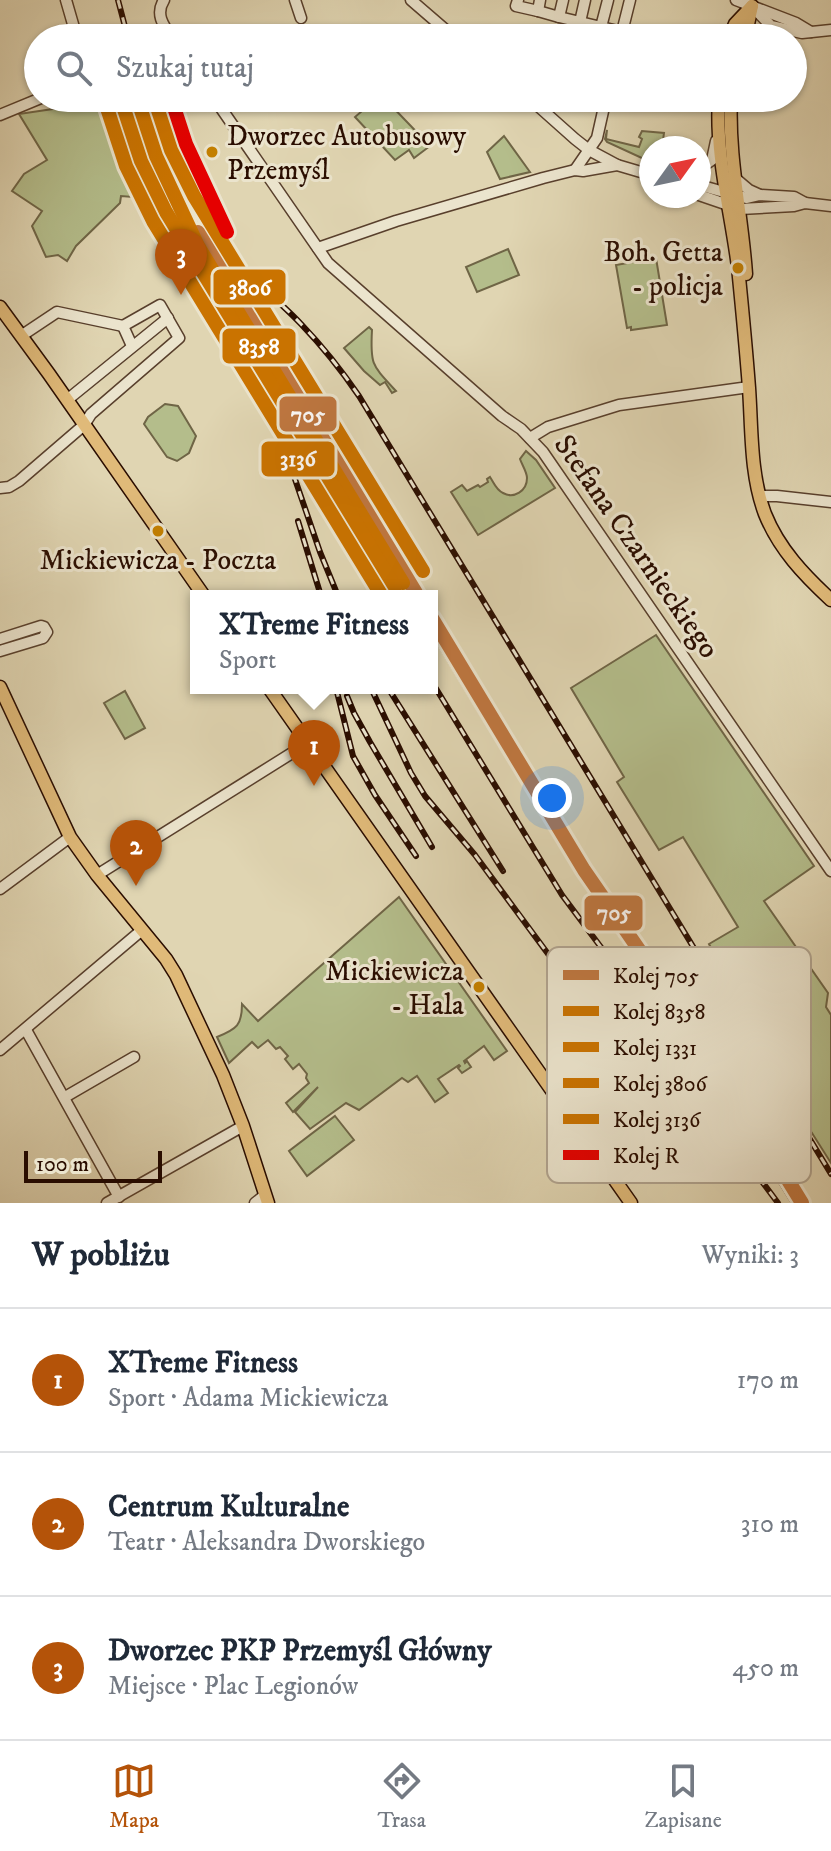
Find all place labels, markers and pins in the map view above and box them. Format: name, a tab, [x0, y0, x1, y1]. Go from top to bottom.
place label: Dworzec Autobusowy Przemyśl	[227, 119, 467, 188]
marker: Dworzec Autobusowy Przemyśl	[204, 144, 220, 160]
pin: 3	[155, 229, 207, 295]
place label: Boh. Getta - policja	[603, 235, 723, 304]
marker: Boh. Getta - policja	[730, 260, 746, 276]
marker: Mickiewicza - Poczta	[150, 523, 166, 539]
place label: Mickiewicza - Poczta	[40, 543, 276, 578]
pin: 1	[288, 720, 340, 786]
pin: 2	[110, 820, 162, 886]
place label: Mickiewicza - Hala	[325, 954, 464, 1023]
marker: Mickiewicza - Hala	[471, 979, 487, 995]

